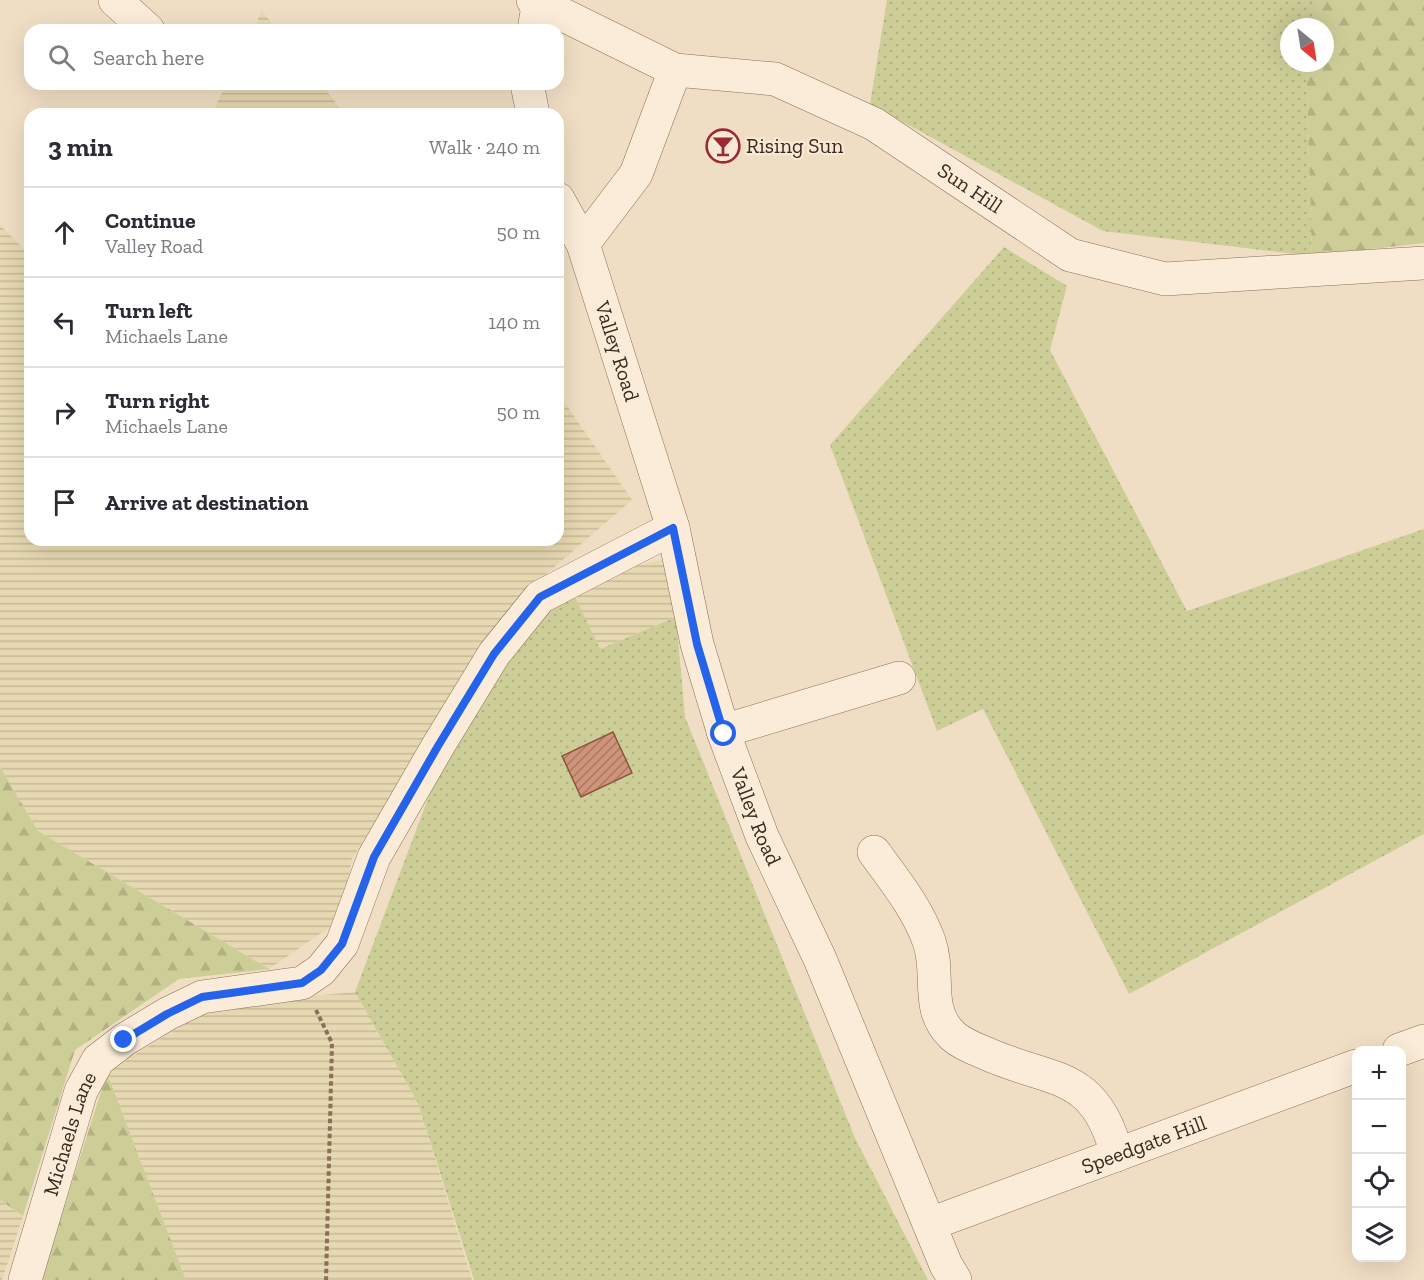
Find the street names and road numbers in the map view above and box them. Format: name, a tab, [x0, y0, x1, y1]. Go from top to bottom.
street label: Sun Hill	[933, 157, 1008, 219]
street label: Valley Road	[590, 297, 645, 405]
street label: Valley Road	[725, 763, 787, 870]
street label: Michaels Lane	[38, 1067, 101, 1199]
street label: Speedgate Hill	[1078, 1110, 1210, 1179]

